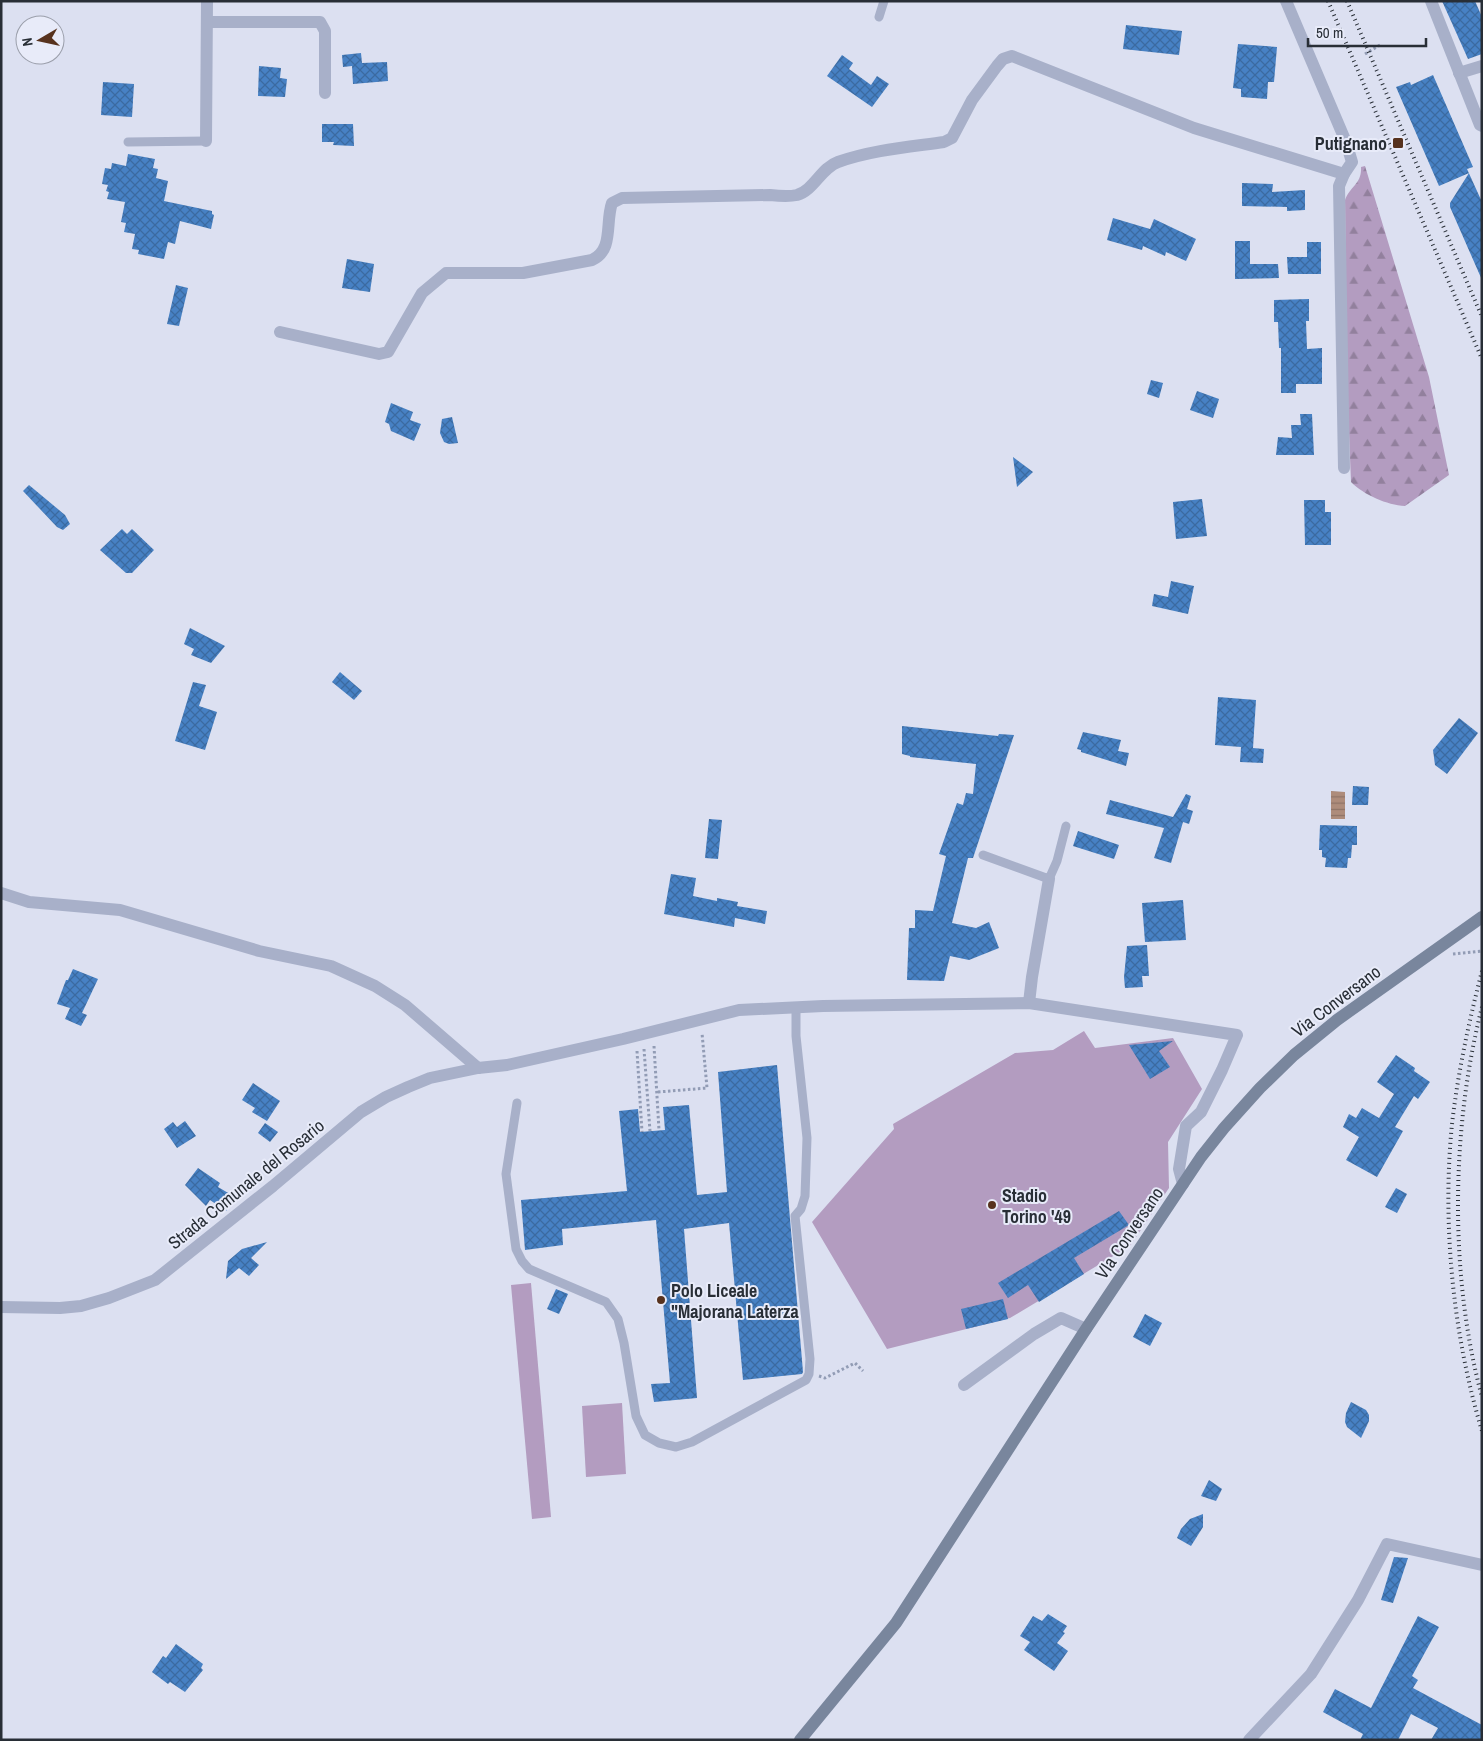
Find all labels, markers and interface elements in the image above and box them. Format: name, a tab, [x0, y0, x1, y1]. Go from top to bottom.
north arrow	[15, 15, 65, 65]
scale bar	[1308, 15, 1426, 47]
text: 50 m	[1316, 22, 1343, 43]
text: N	[18, 37, 37, 48]
place label: Putignano	[1315, 131, 1387, 156]
marker: Putignano	[1391, 136, 1405, 150]
street label: Via Conversano	[1286, 959, 1386, 1043]
street label: Strada Comunale del Rosario	[163, 1113, 329, 1255]
street label: VIa Conversano	[1089, 1182, 1169, 1284]
place label: Stadio Torino '49	[1002, 1183, 1071, 1229]
marker: Stadio Torino '49	[986, 1199, 998, 1211]
place label: Polo Liceale "Majorana Laterza	[671, 1278, 799, 1324]
marker: Polo Liceale "Majorana Laterza	[655, 1294, 667, 1306]

